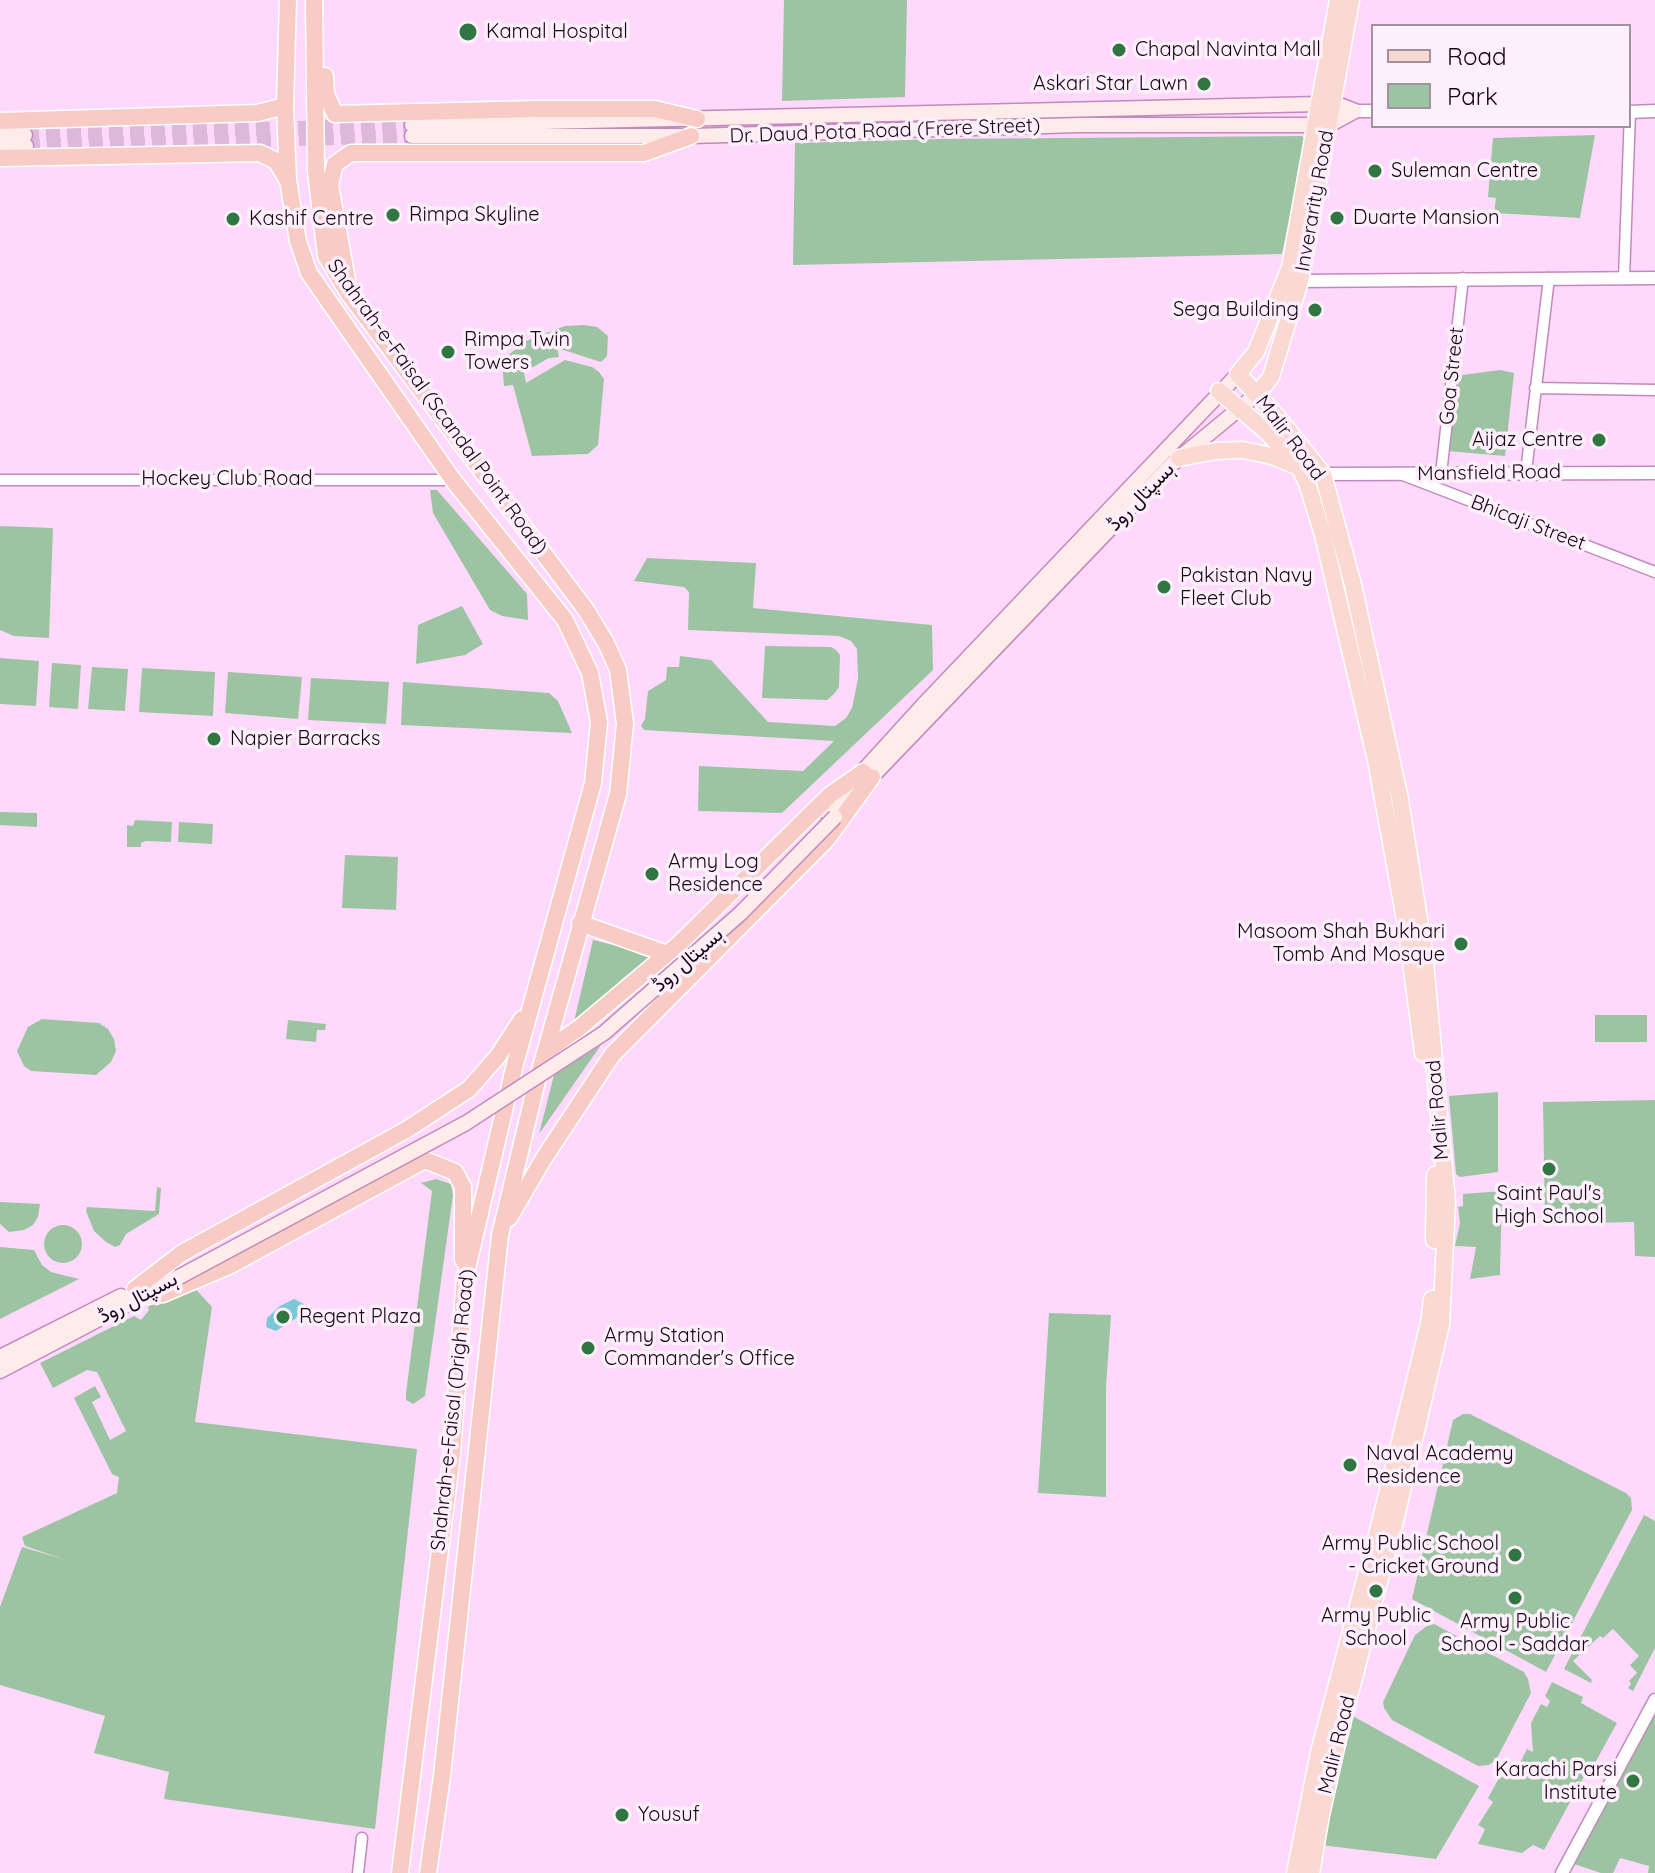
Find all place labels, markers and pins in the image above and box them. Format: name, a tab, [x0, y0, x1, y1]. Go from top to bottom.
place label: Kamal Hospital	[486, 20, 628, 44]
marker: Kamal Hospital	[457, 21, 479, 43]
place label: Chapal Navinta Mall	[1135, 38, 1321, 62]
marker: Chapal Navinta Mall	[1110, 41, 1128, 59]
place label: Askari Star Lawn	[1033, 72, 1188, 96]
marker: Askari Star Lawn	[1195, 75, 1213, 93]
place label: Suleman Centre	[1391, 159, 1538, 183]
marker: Suleman Centre	[1366, 162, 1384, 180]
place label: Rimpa Skyline	[409, 203, 540, 227]
marker: Rimpa Skyline	[384, 206, 402, 224]
place label: Duarte Mansion	[1353, 206, 1500, 230]
place label: Kashif Centre	[249, 207, 374, 231]
marker: Duarte Mansion	[1328, 209, 1346, 227]
marker: Kashif Centre	[224, 210, 242, 228]
place label: Sega Building	[1173, 298, 1299, 322]
marker: Sega Building	[1306, 301, 1324, 319]
place label: Rimpa Twin Towers	[464, 328, 570, 375]
marker: Rimpa Twin Towers	[439, 343, 457, 361]
place label: Aijaz Centre	[1472, 428, 1583, 452]
marker: Aijaz Centre	[1590, 431, 1608, 449]
place label: Pakistan Navy Fleet Club	[1180, 564, 1313, 611]
marker: Pakistan Navy Fleet Club	[1155, 578, 1173, 596]
place label: Napier Barracks	[230, 727, 380, 751]
marker: Napier Barracks	[205, 730, 223, 748]
place label: Army Log Residence	[668, 850, 763, 897]
marker: Army Log Residence	[643, 865, 661, 883]
place label: Masoom Shah Bukhari Tomb And Mosque	[1237, 920, 1445, 967]
marker: Masoom Shah Bukhari Tomb And Mosque	[1452, 935, 1470, 953]
marker: Saint Paul's High School	[1540, 1160, 1558, 1178]
place label: Saint Paul's High School	[1494, 1182, 1604, 1229]
place label: Regent Plaza	[299, 1305, 421, 1329]
marker: Regent Plaza	[274, 1308, 292, 1326]
place label: Army Station Commander's Office	[604, 1324, 795, 1371]
marker: Army Station Commander's Office	[579, 1339, 597, 1357]
place label: Naval Academy Residence	[1366, 1442, 1513, 1489]
marker: Naval Academy Residence	[1341, 1456, 1359, 1474]
place label: Army Public School - Cricket Ground	[1322, 1532, 1499, 1579]
marker: Army Public School - Cricket Ground	[1506, 1546, 1524, 1564]
marker: Army Public School	[1367, 1582, 1385, 1600]
marker: Army Public School - Saddar	[1506, 1589, 1524, 1607]
place label: Army Public School	[1321, 1604, 1431, 1651]
place label: Army Public School - Saddar	[1441, 1610, 1589, 1657]
place label: Karachi Parsi Institute	[1495, 1758, 1617, 1805]
marker: Karachi Parsi Institute	[1624, 1772, 1642, 1790]
place label: Yousuf	[638, 1803, 700, 1827]
marker: Yousuf	[613, 1806, 631, 1824]

